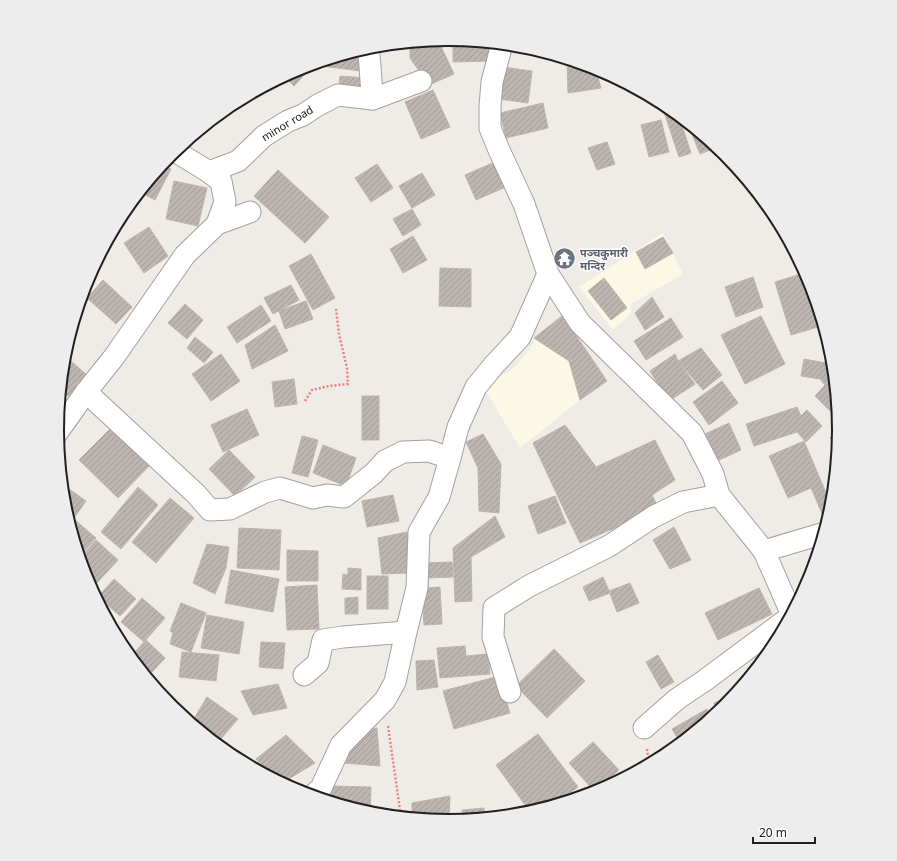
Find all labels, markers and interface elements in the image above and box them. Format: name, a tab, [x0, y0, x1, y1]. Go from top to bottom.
street label: minor road	[258, 102, 316, 144]
temple icon: पञ्चकुमारी मन्दिर	[551, 245, 577, 271]
place label: पञ्चकुमारी मन्दिर	[580, 245, 629, 273]
scale bar	[753, 819, 815, 845]
text: 20 m	[759, 824, 787, 841]

